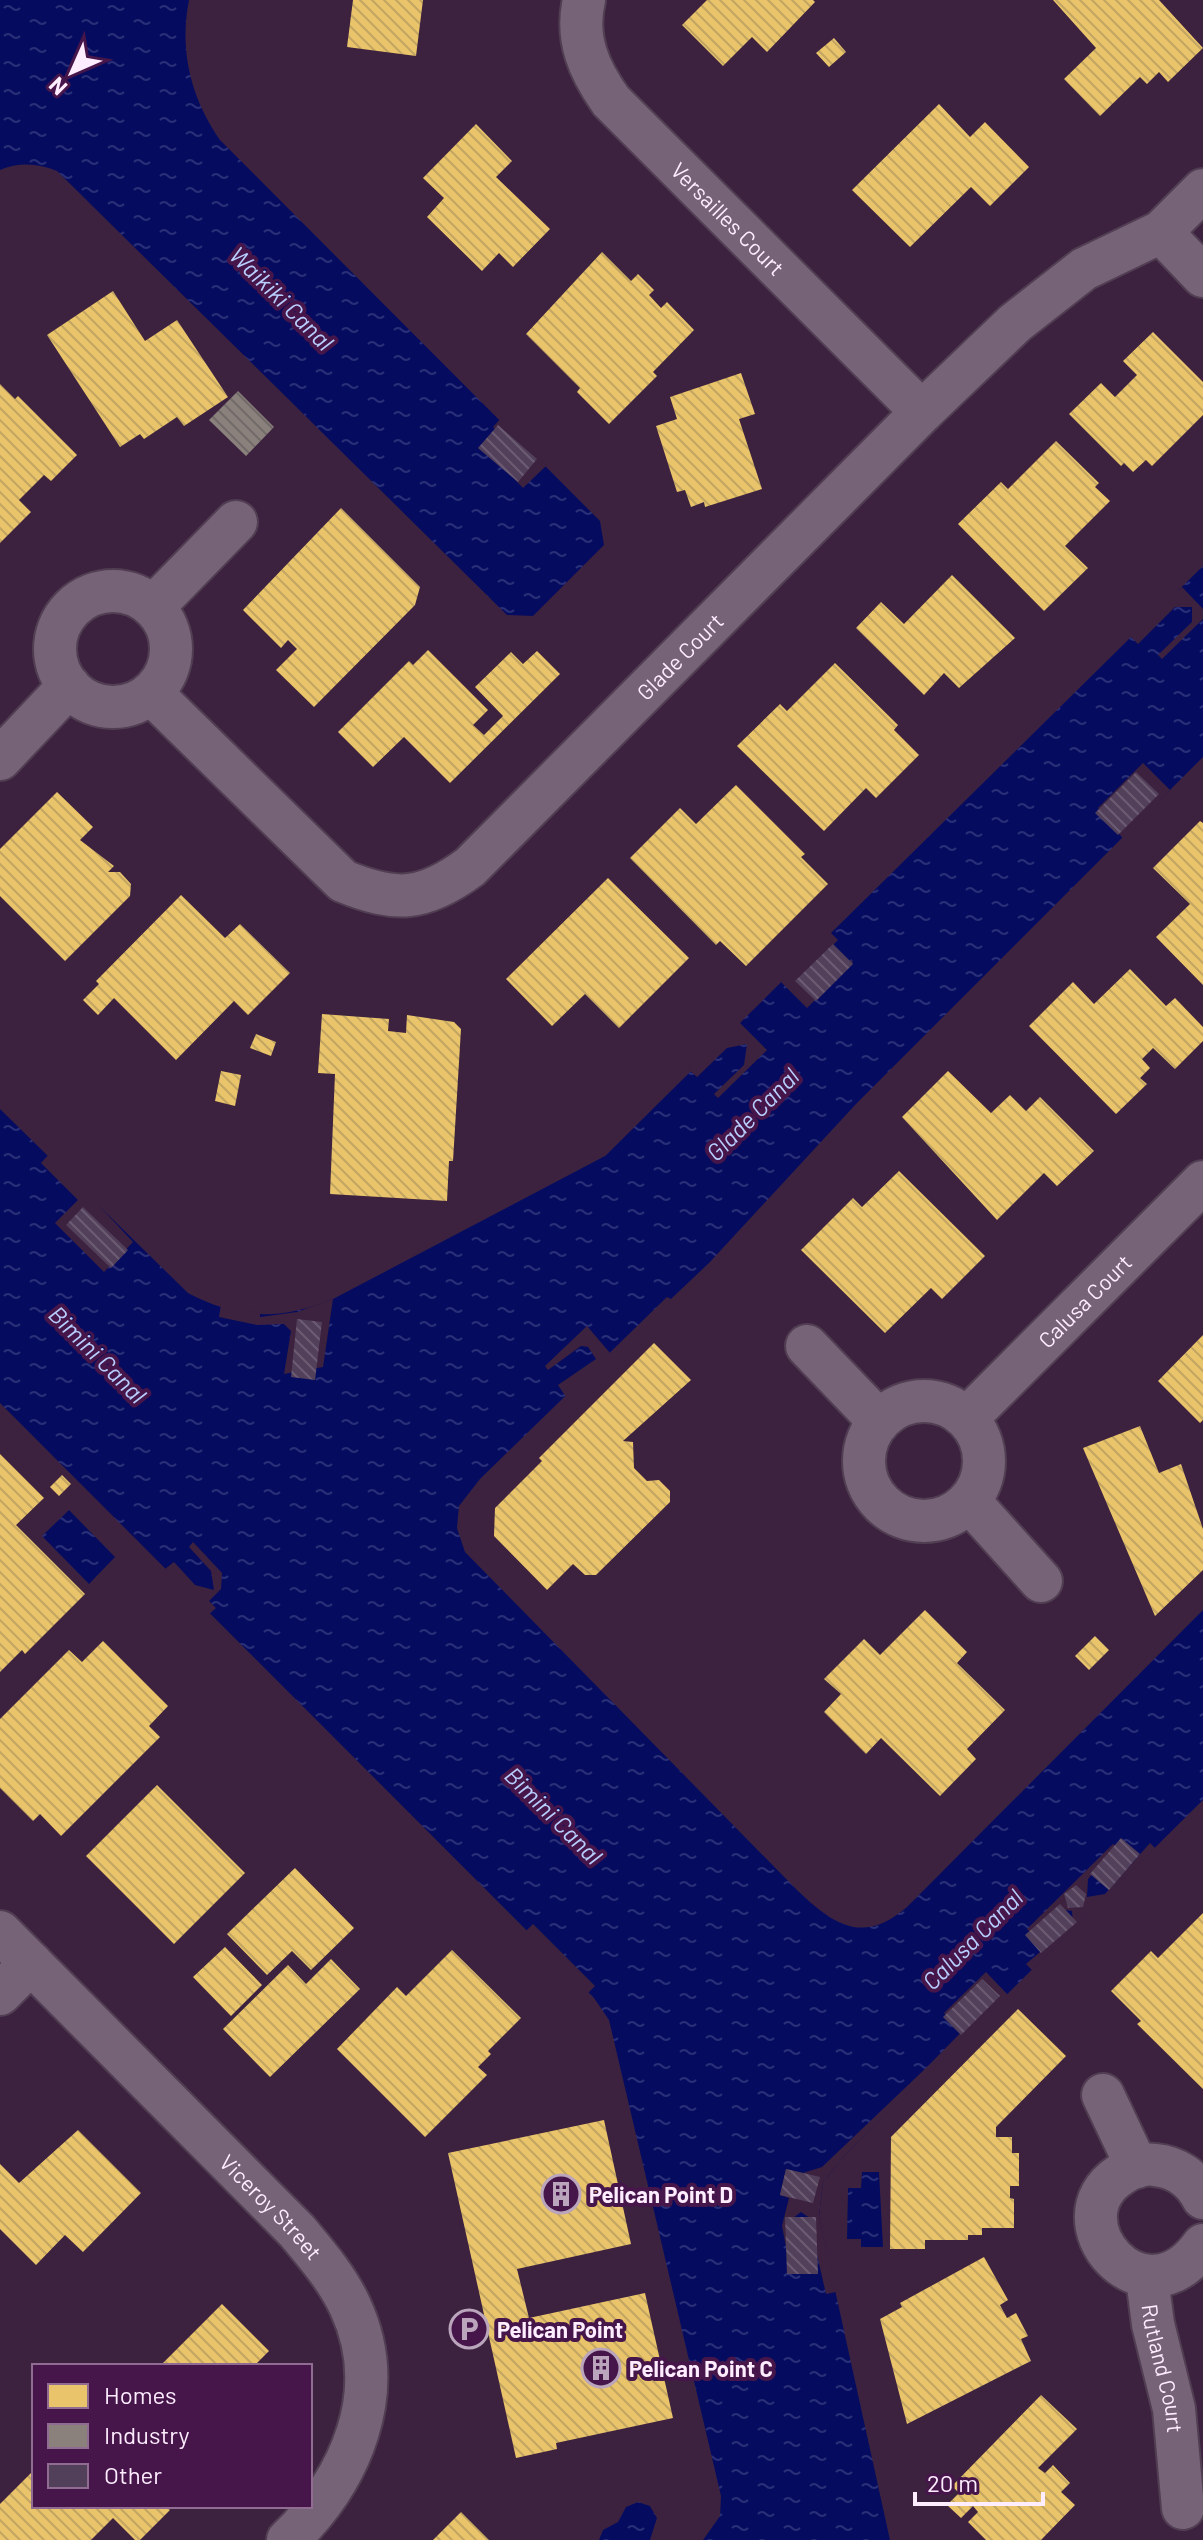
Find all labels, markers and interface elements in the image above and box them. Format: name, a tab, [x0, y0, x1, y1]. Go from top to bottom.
north arrow	[32, 32, 112, 112]
text: N	[43, 72, 72, 101]
street label: Versailles Court	[666, 156, 790, 280]
water label: Waikiki Canal	[224, 240, 340, 356]
street label: Glade Court	[631, 607, 728, 705]
water label: Glade Canal	[700, 1061, 805, 1166]
street label: Calusa Court	[1032, 1249, 1136, 1353]
water label: Bimini Canal	[43, 1299, 153, 1409]
water label: Bimini Canal	[499, 1760, 609, 1870]
water label: Calusa Canal	[916, 1882, 1029, 1995]
street label: Viceroy Street	[215, 2149, 328, 2264]
building icon: Pelican Point D	[540, 2173, 582, 2215]
place label: Pelican Point D	[589, 2181, 733, 2207]
street label: Rutland Court	[1138, 2302, 1189, 2434]
parking icon: Pelican Point	[448, 2308, 490, 2350]
place label: Pelican Point	[497, 2316, 623, 2342]
building icon: Pelican Point C	[580, 2347, 622, 2389]
place label: Pelican Point C	[629, 2355, 773, 2381]
legend	[32, 2364, 312, 2508]
text: Homes	[104, 2380, 177, 2409]
text: Industry	[104, 2420, 190, 2449]
scale bar	[915, 2456, 1043, 2506]
text: Other	[104, 2460, 162, 2489]
text: 20 m	[927, 2468, 978, 2497]

